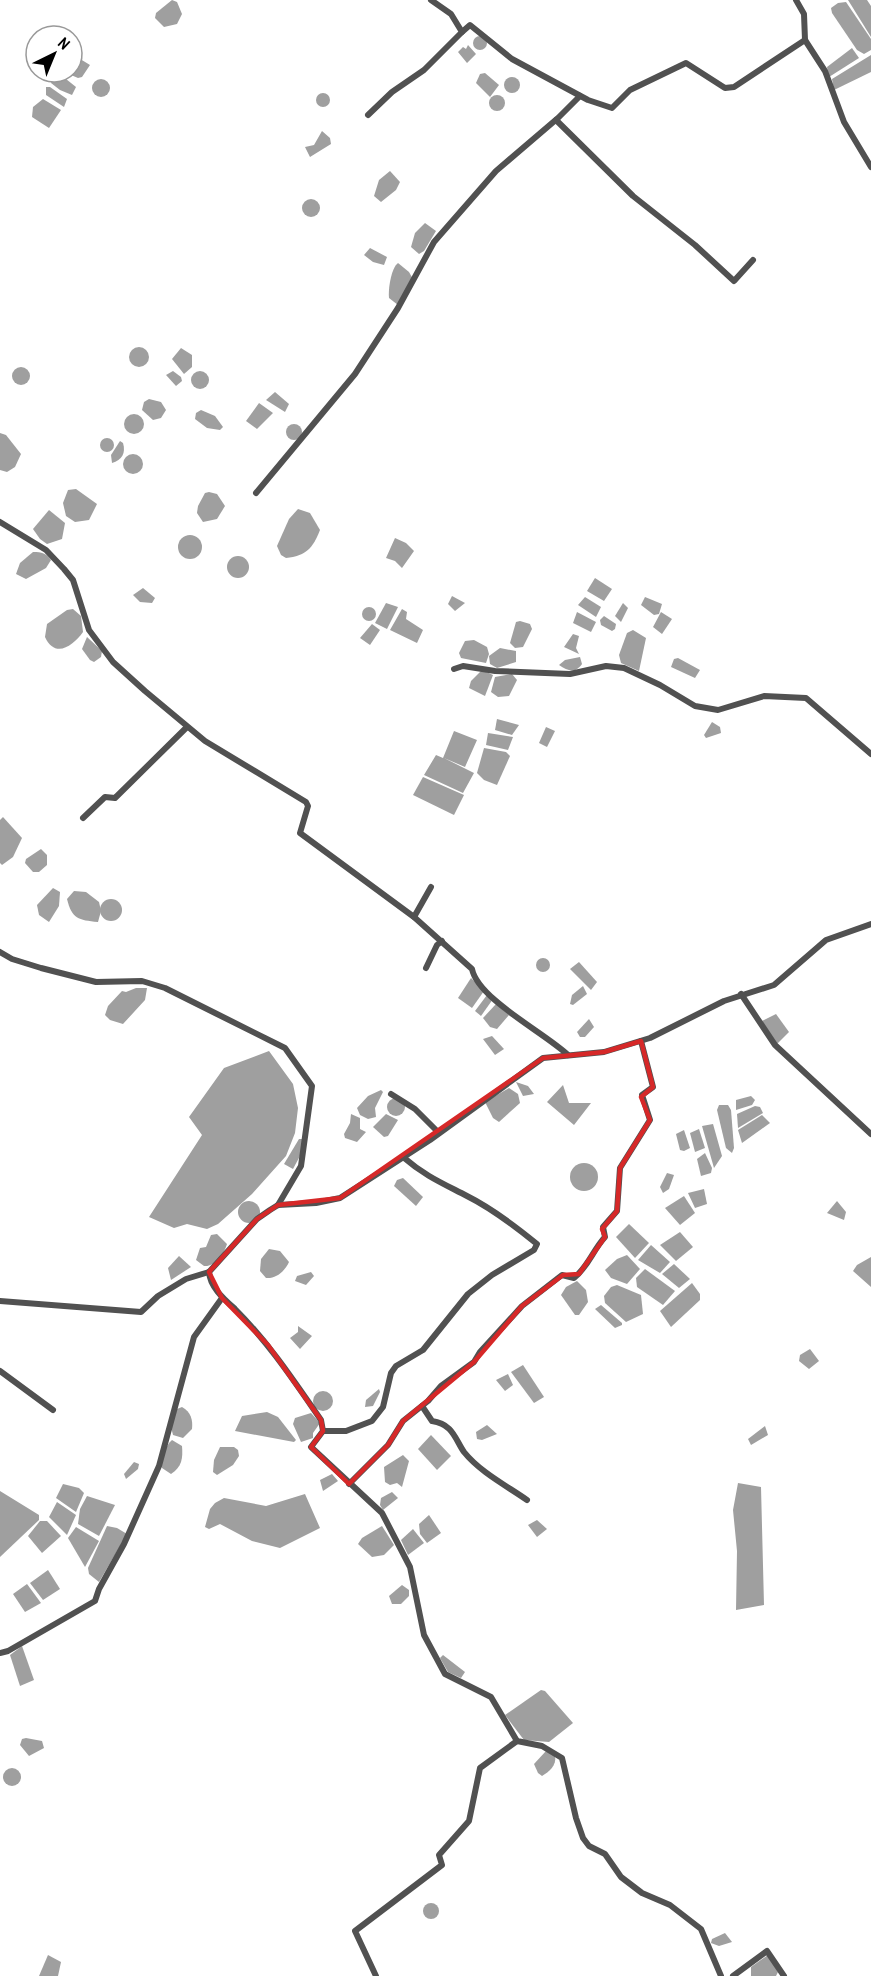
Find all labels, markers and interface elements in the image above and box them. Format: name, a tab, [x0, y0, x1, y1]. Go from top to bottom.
north arrow	[24, 24, 84, 84]
text: N	[53, 32, 75, 54]

